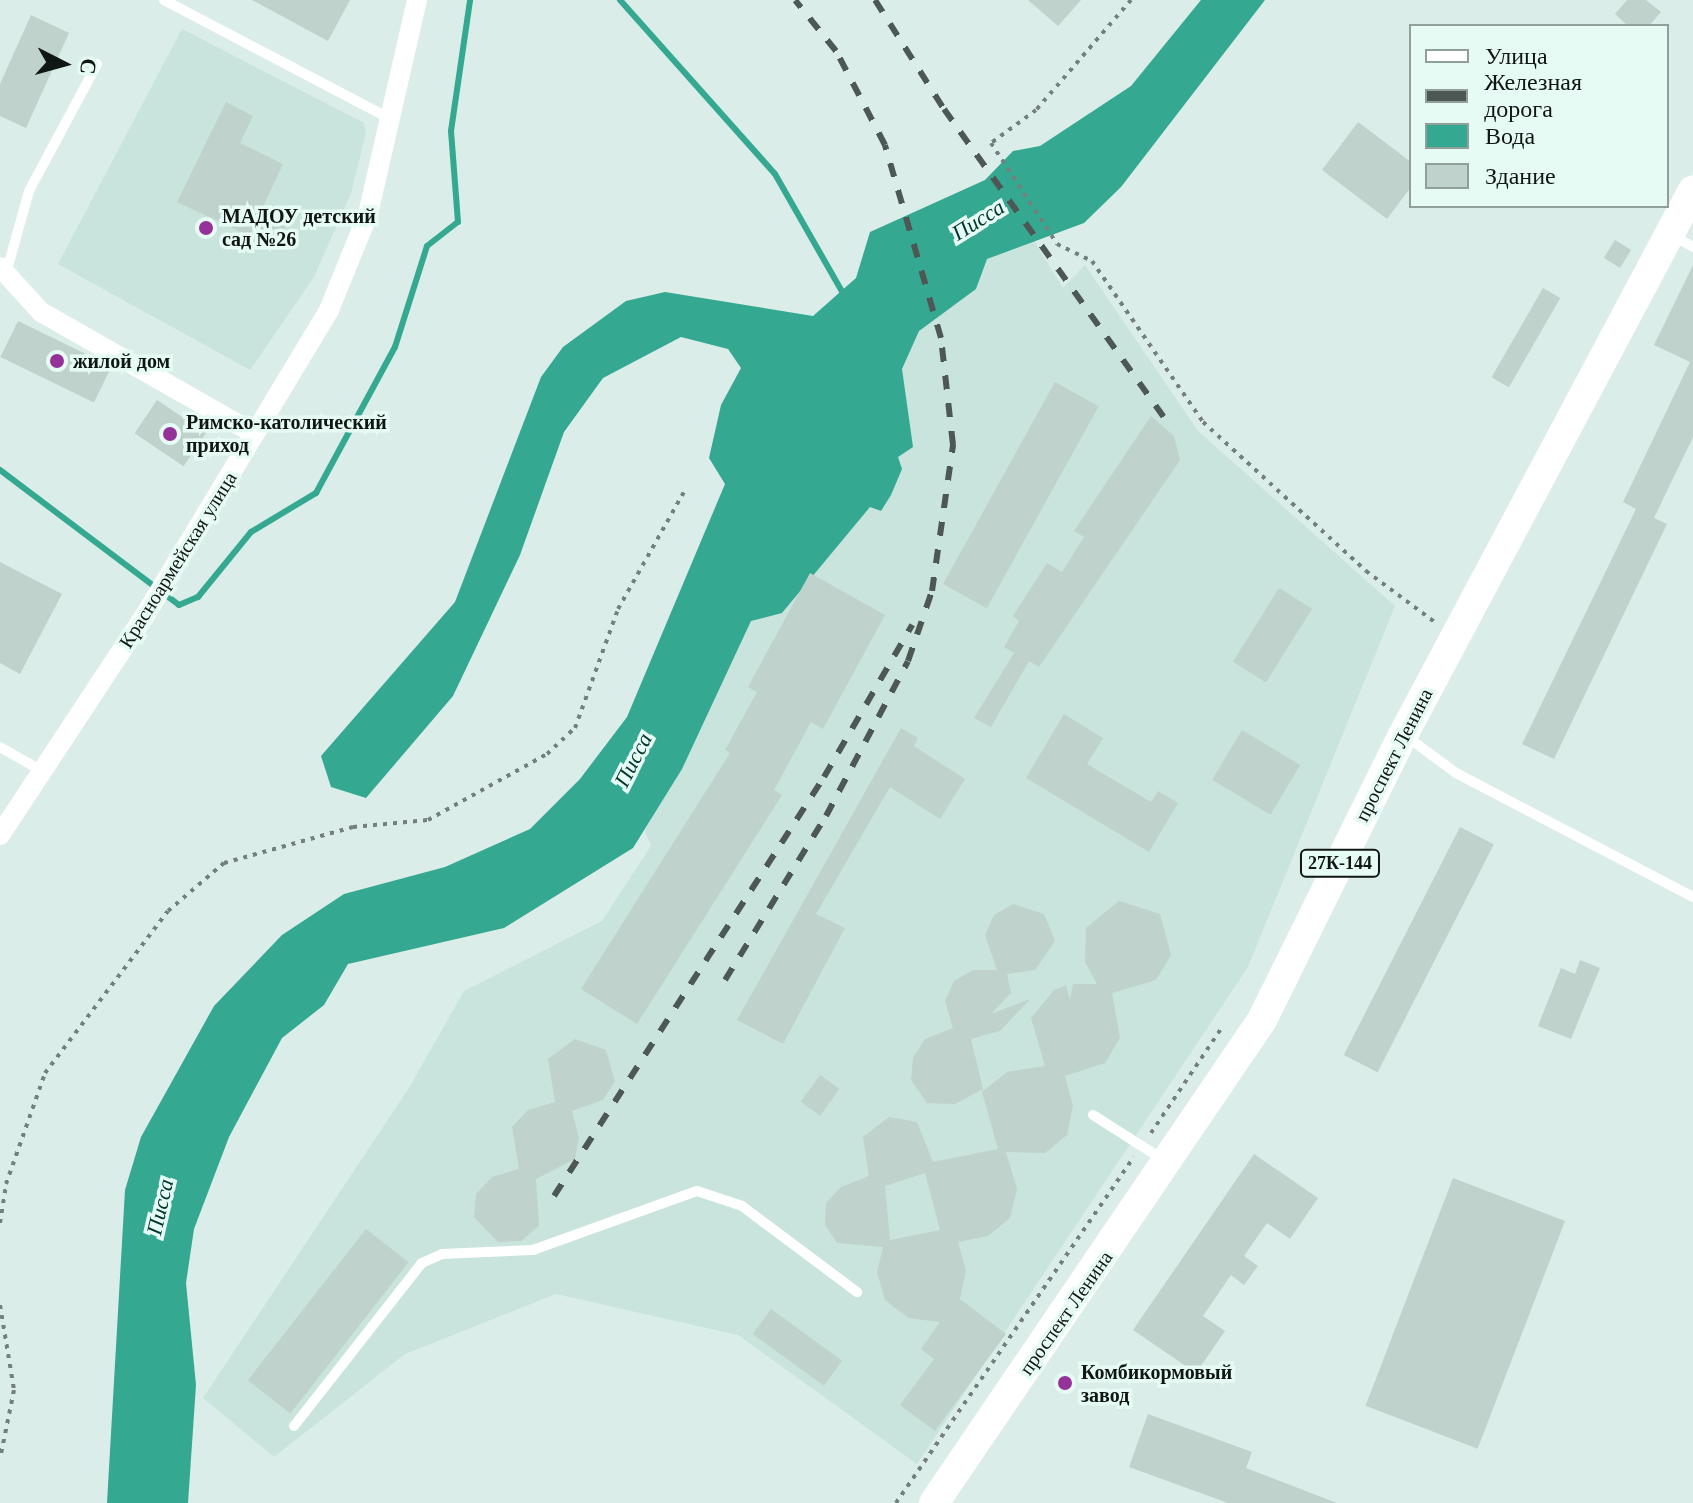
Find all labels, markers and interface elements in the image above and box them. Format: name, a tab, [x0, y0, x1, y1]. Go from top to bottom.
north arrow	[24, 24, 104, 104]
legend	[1409, 24, 1669, 208]
text: Улица	[1485, 43, 1548, 69]
text: С	[75, 57, 102, 76]
text: Железная дорога	[1484, 69, 1582, 122]
text: Вода	[1485, 123, 1535, 149]
text: Здание	[1485, 163, 1556, 189]
water label: Писса	[947, 194, 1009, 246]
place label: МАДОУ детский сад №26	[222, 204, 376, 251]
marker: МАДОУ детский сад №26	[197, 219, 215, 237]
place label: жилой дом	[73, 349, 170, 373]
marker: жилой дом	[48, 352, 66, 370]
place label: Римско-католический приход	[186, 410, 387, 457]
marker: Римско-католический приход	[161, 425, 179, 443]
street label: Красноармейская улица	[114, 467, 242, 653]
street label: проспект Ленина	[1350, 684, 1438, 826]
water label: Писса	[608, 729, 658, 791]
road number: 27К-144	[1298, 849, 1382, 877]
water label: Писса	[141, 1176, 179, 1238]
street label: проспект Ленина	[1014, 1246, 1118, 1380]
place label: Комбикормовый завод	[1081, 1360, 1232, 1407]
marker: Комбикормовый завод	[1056, 1374, 1074, 1392]

